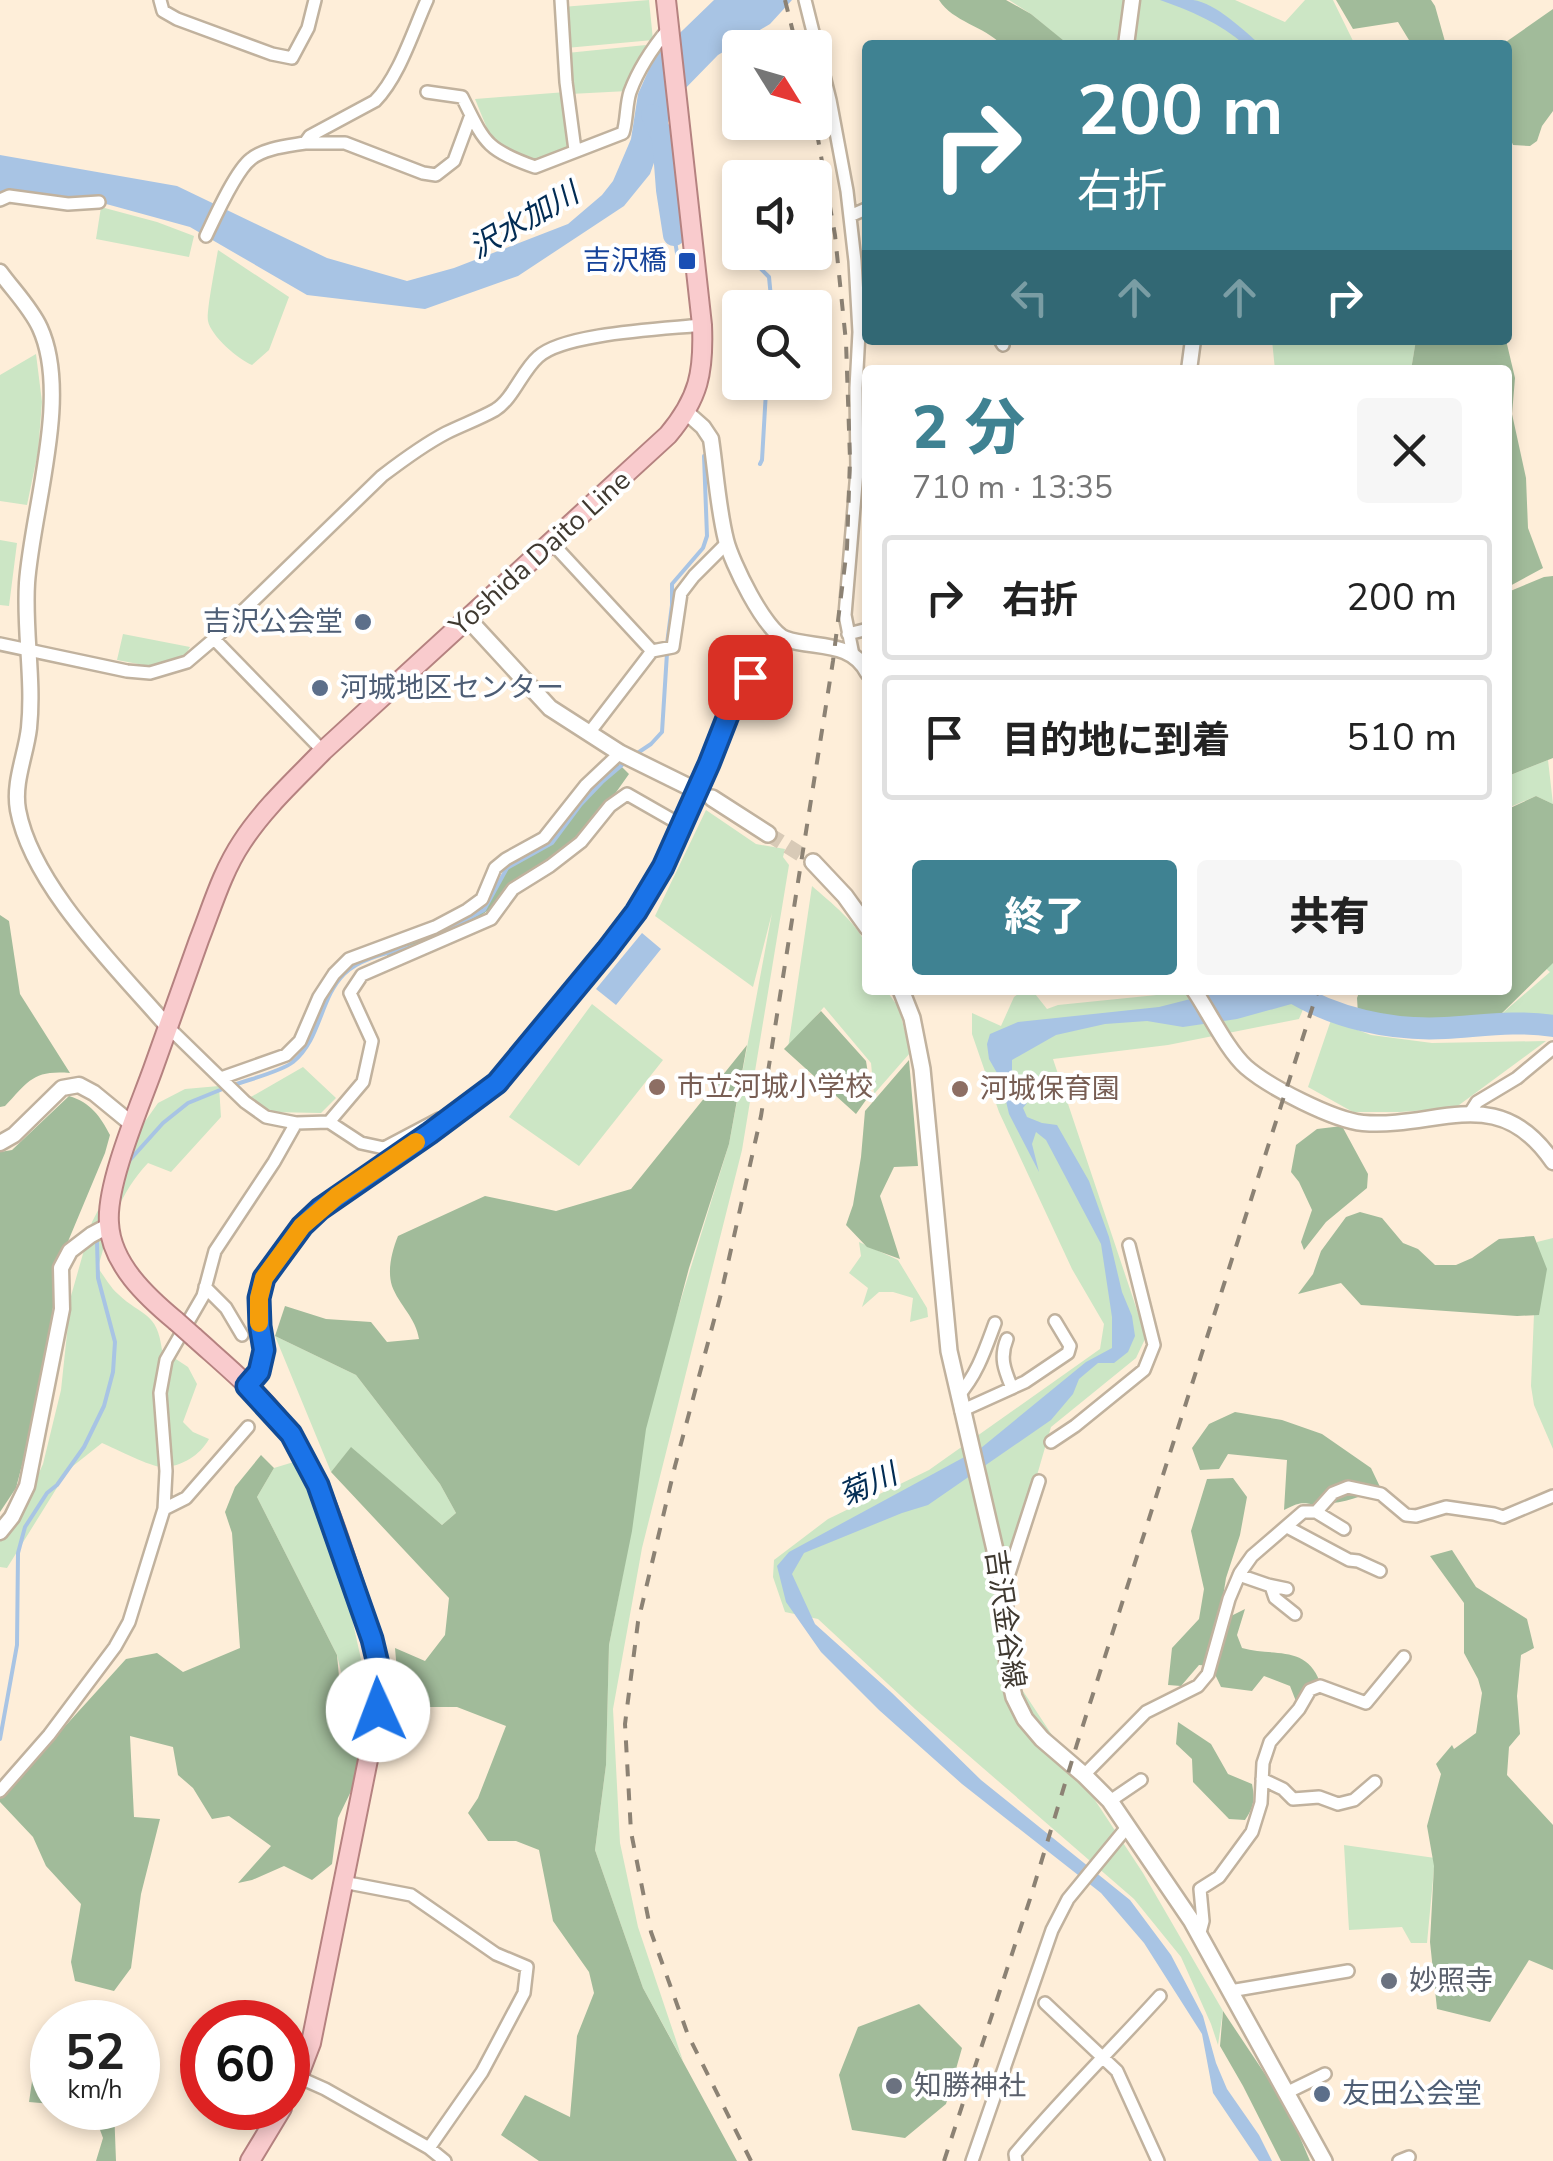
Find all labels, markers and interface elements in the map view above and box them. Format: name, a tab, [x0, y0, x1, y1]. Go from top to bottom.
north arrow	[722, 30, 832, 140]
map controls	[722, 30, 832, 400]
text: 200 m	[1077, 63, 1283, 159]
icon: right	[912, 80, 1042, 210]
button: sound	[722, 160, 832, 270]
text: 右折	[1077, 161, 1167, 222]
water label: 沢水加川	[462, 172, 589, 269]
place label: 吉沢橋	[583, 242, 667, 280]
marker: 吉沢橋	[676, 250, 698, 272]
icon: left	[1002, 270, 1057, 325]
icon: ahead	[1107, 270, 1162, 325]
icon: ahead	[1212, 270, 1267, 325]
icon: right	[1317, 270, 1372, 325]
button: search	[722, 290, 832, 400]
text: 2 分	[912, 387, 1025, 469]
button: close	[1357, 398, 1462, 503]
street label: Yoshida Daito Line	[441, 461, 639, 645]
text: 710 m · 13:35	[912, 466, 1113, 509]
icon: right	[917, 570, 972, 625]
text: 200 m	[1346, 572, 1457, 623]
text: 右折	[1002, 575, 1078, 626]
place label: 吉沢公会堂	[203, 603, 343, 641]
marker: 吉沢公会堂	[352, 611, 374, 633]
pin	[708, 635, 793, 720]
icon: arrive	[723, 650, 778, 705]
place label: 河城地区センター	[340, 669, 564, 707]
marker: 河城地区センター	[309, 677, 331, 699]
icon: arrive	[917, 710, 972, 765]
text: 510 m	[1346, 712, 1457, 763]
text: 目的地に到着	[1002, 715, 1230, 766]
button: 終了	[912, 860, 1177, 975]
button: 共有	[1197, 860, 1462, 975]
place label: 市立河城小学校	[677, 1068, 873, 1106]
place label: 河城保育園	[980, 1070, 1120, 1108]
marker: 市立河城小学校	[646, 1076, 668, 1098]
marker: 河城保育園	[949, 1078, 971, 1100]
water label: 菊川	[832, 1453, 906, 1516]
street label: 吉沢金谷線	[976, 1547, 1034, 1691]
position arrow	[326, 1658, 430, 1762]
place label: 妙照寺	[1409, 1962, 1493, 2000]
marker: 妙照寺	[1378, 1970, 1400, 1992]
speed limit sign: 60	[180, 2000, 310, 2130]
text: 52	[65, 2018, 125, 2087]
place label: 知勝神社	[914, 2067, 1026, 2105]
text: km/h	[67, 2073, 123, 2107]
marker: 知勝神社	[883, 2075, 905, 2097]
place label: 友田公会堂	[1342, 2075, 1482, 2113]
marker: 友田公会堂	[1311, 2083, 1333, 2105]

